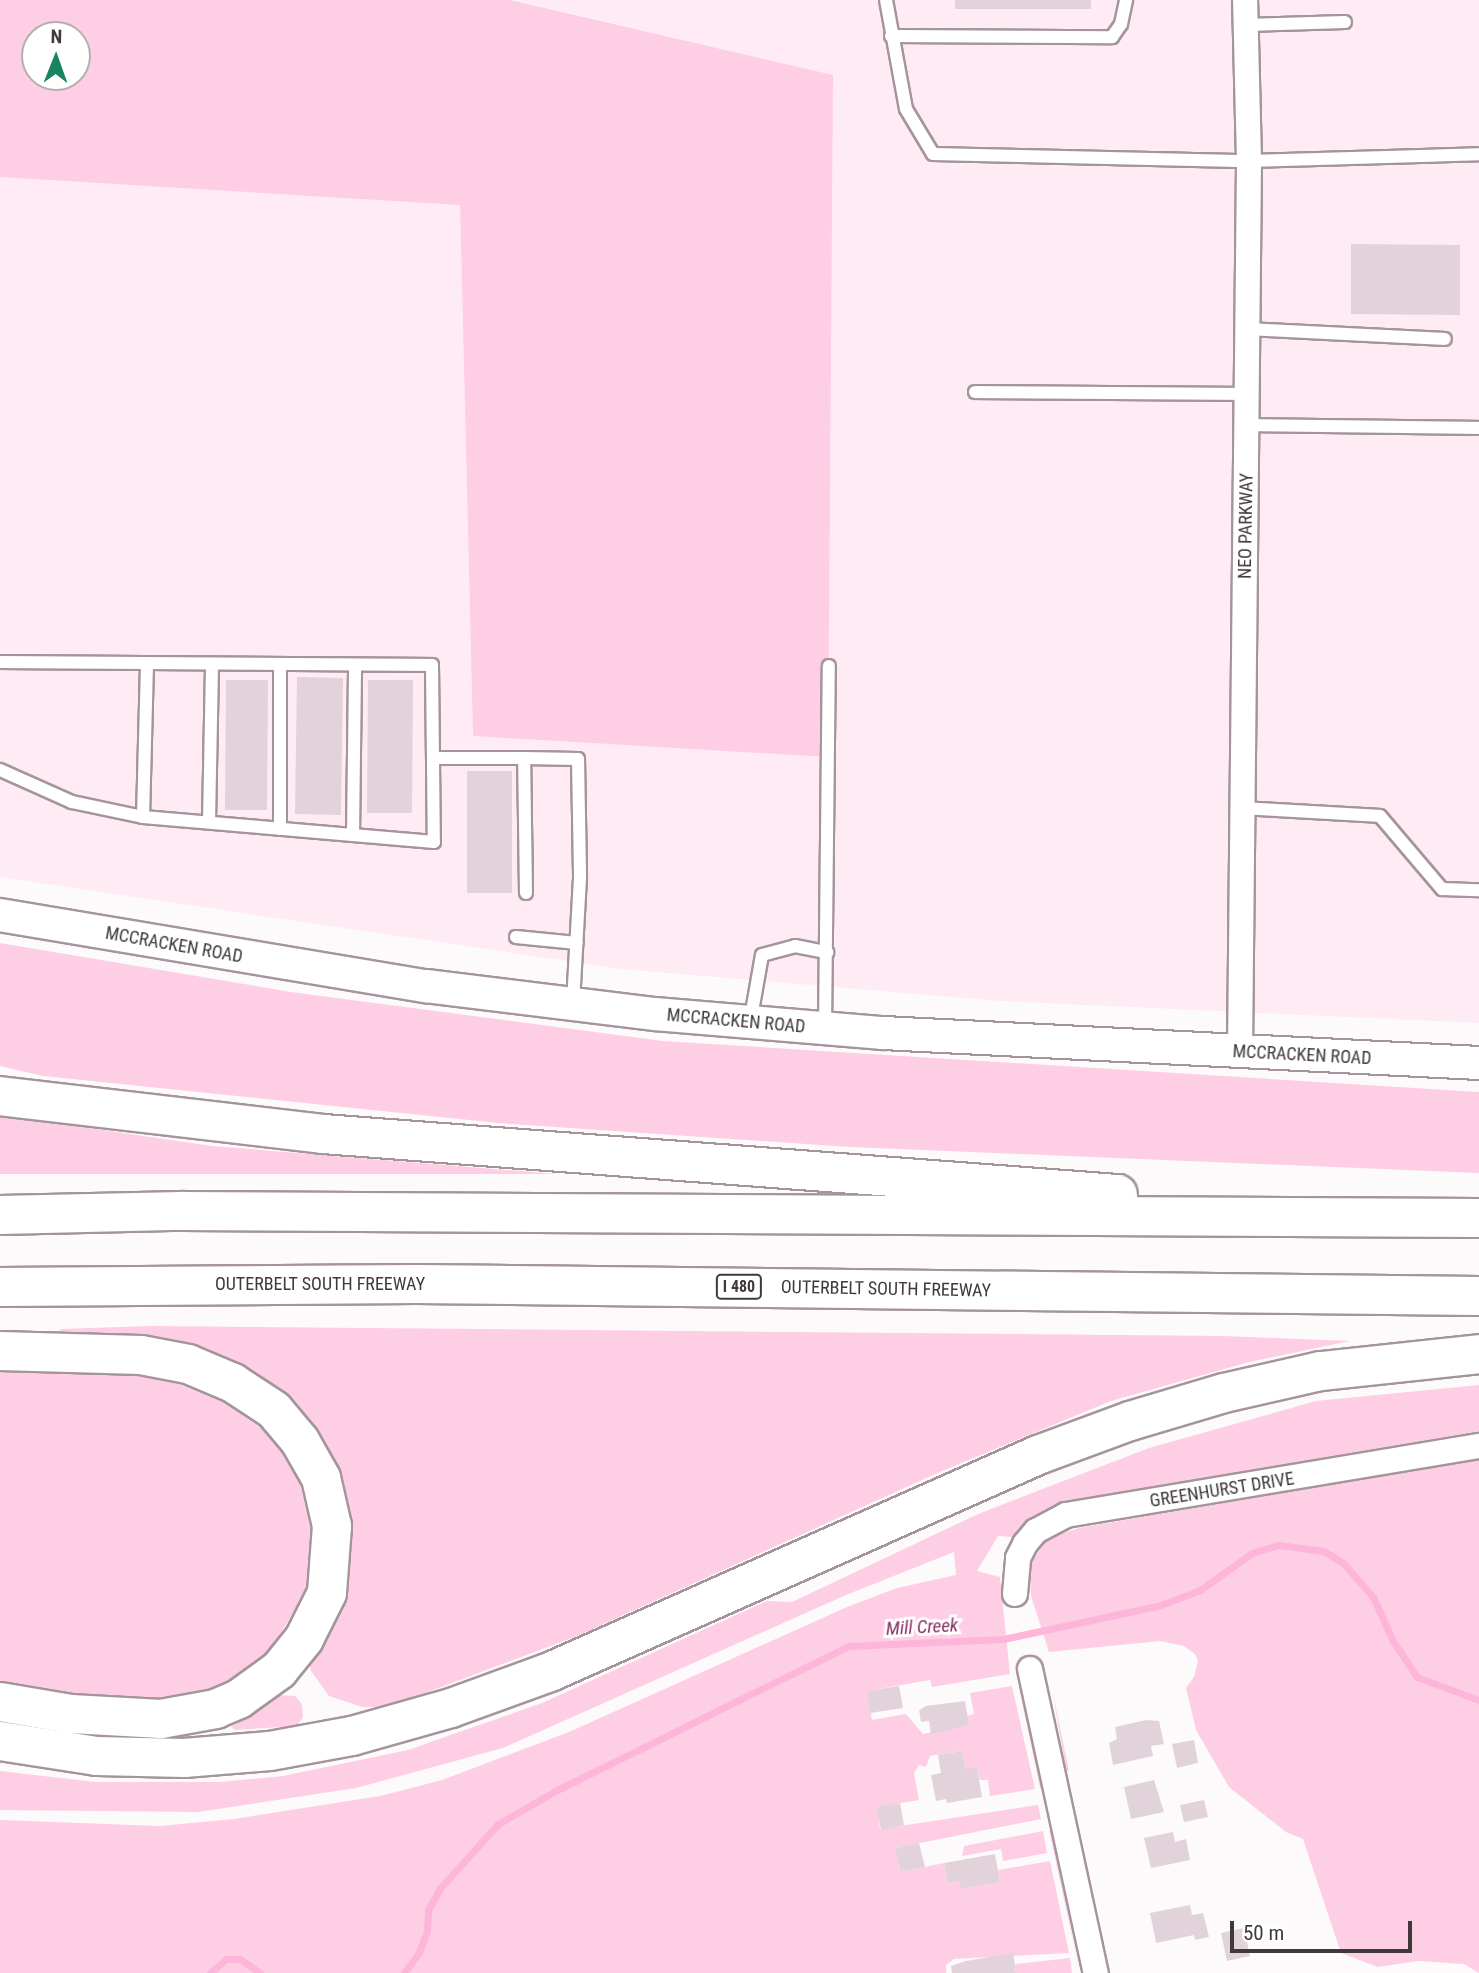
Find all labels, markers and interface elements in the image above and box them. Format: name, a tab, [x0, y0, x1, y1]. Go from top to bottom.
north arrow	[21, 21, 91, 91]
text: N	[50, 25, 62, 48]
street label: NEO PARKWAY	[1234, 473, 1258, 579]
street label: MCCRACKEN ROAD	[104, 922, 244, 968]
street label: MCCRACKEN ROAD	[666, 1004, 806, 1038]
street label: MCCRACKEN ROAD	[1232, 1041, 1372, 1069]
street label: OUTERBELT SOUTH FREEWAY	[215, 1273, 425, 1295]
road number: I 480	[714, 1274, 764, 1300]
street label: OUTERBELT SOUTH FREEWAY	[781, 1276, 991, 1302]
street label: GREENHURST DRIVE	[1148, 1468, 1296, 1512]
water label: Mill Creek	[885, 1614, 959, 1640]
scale bar	[1234, 1906, 1416, 1950]
text: 50 m	[1243, 1921, 1284, 1945]

